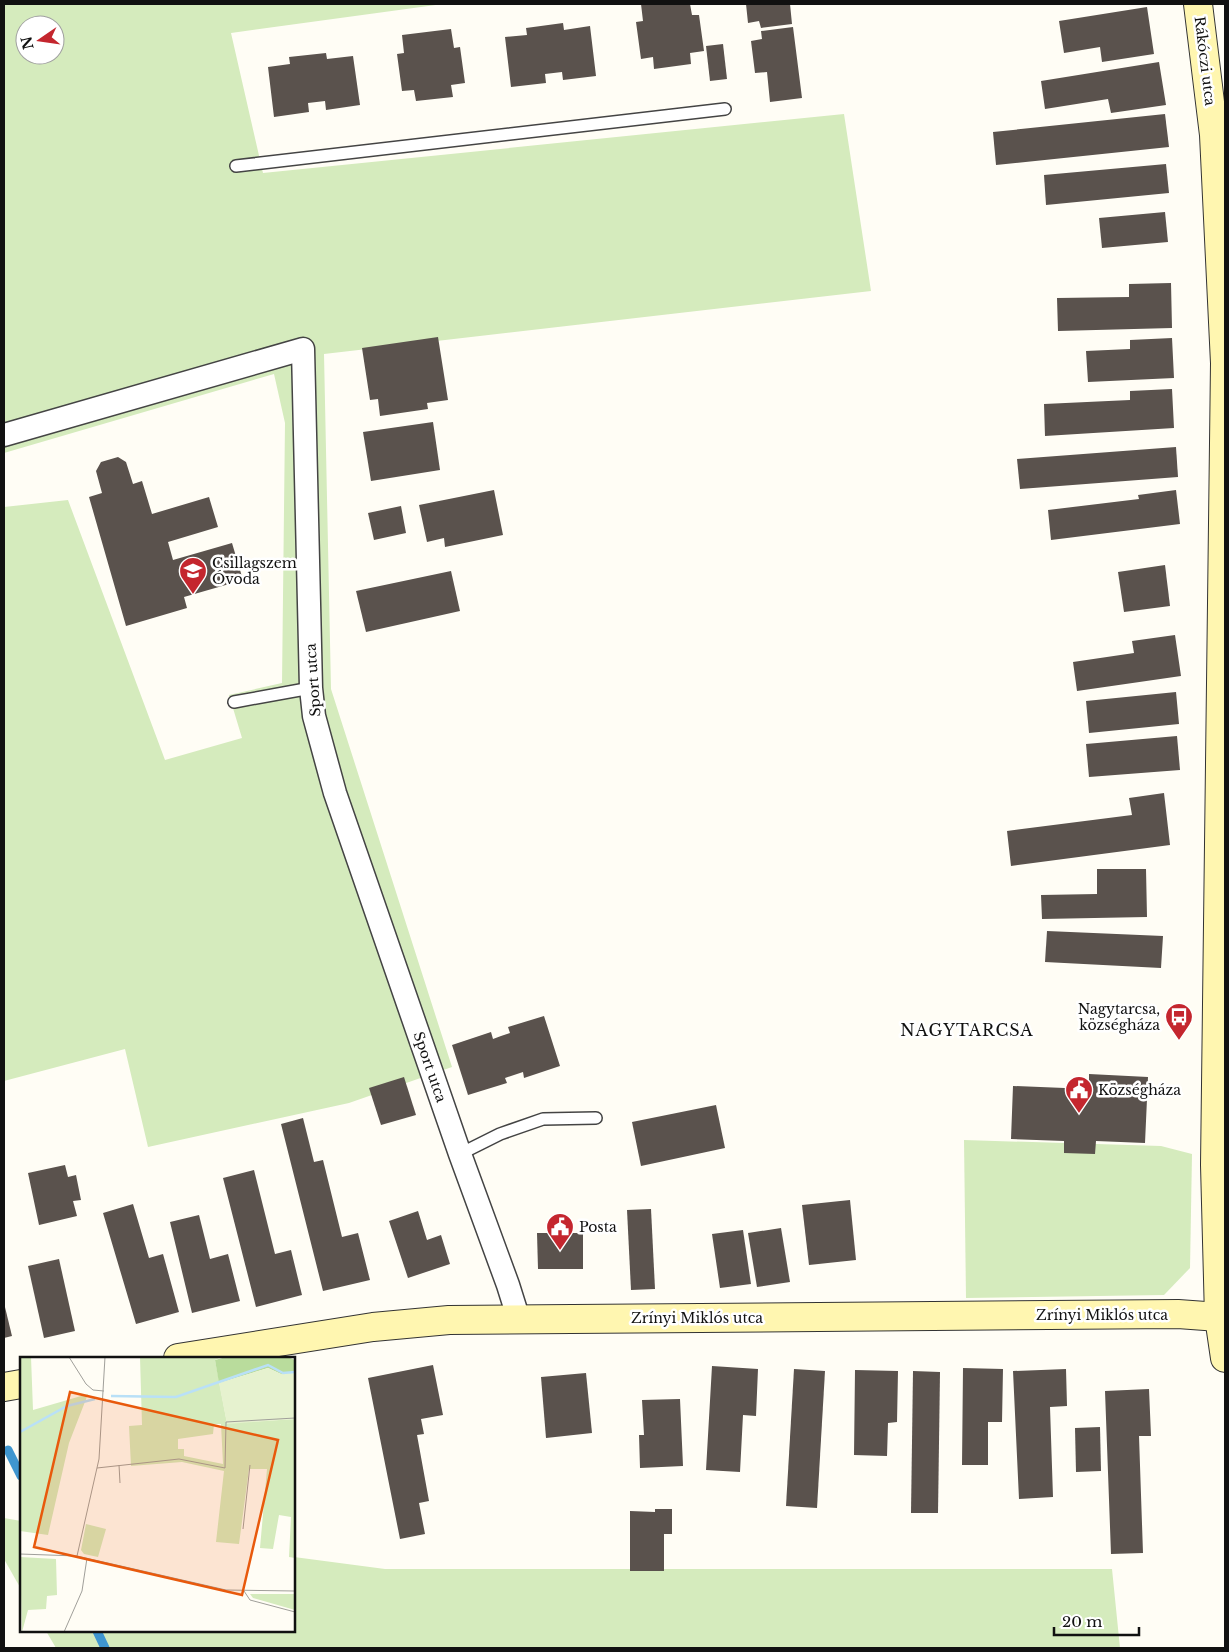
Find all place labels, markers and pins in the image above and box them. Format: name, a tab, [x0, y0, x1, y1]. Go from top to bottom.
place label: Csillagszem Óvoda	[212, 554, 297, 588]
school or university icon: Csillagszem Óvoda	[178, 556, 208, 595]
place label: Nagytarcsa, községháza	[1078, 1000, 1160, 1034]
bus stop icon: Nagytarcsa, községháza	[1164, 1002, 1194, 1041]
public building icon: Községháza	[1064, 1075, 1094, 1114]
place label: Községháza	[1098, 1081, 1181, 1099]
public building icon: Posta	[545, 1212, 575, 1251]
place label: Posta	[579, 1218, 617, 1236]

